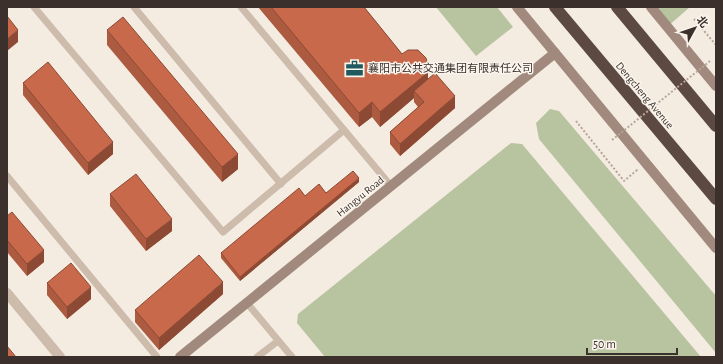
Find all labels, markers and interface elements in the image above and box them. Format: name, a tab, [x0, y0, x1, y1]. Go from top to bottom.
north arrow	[675, 8, 715, 48]
text: 北	[695, 14, 710, 30]
office icon: 襄阳市公共交通集团有限责任公司	[345, 58, 365, 78]
street label: Dengcheng Avenue	[614, 60, 676, 131]
place label: 襄阳市公共交通集团有限责任公司	[368, 62, 533, 74]
street label: Hangyu Road	[335, 174, 386, 219]
scale bar	[587, 330, 677, 356]
text: 50 m	[593, 338, 616, 350]

